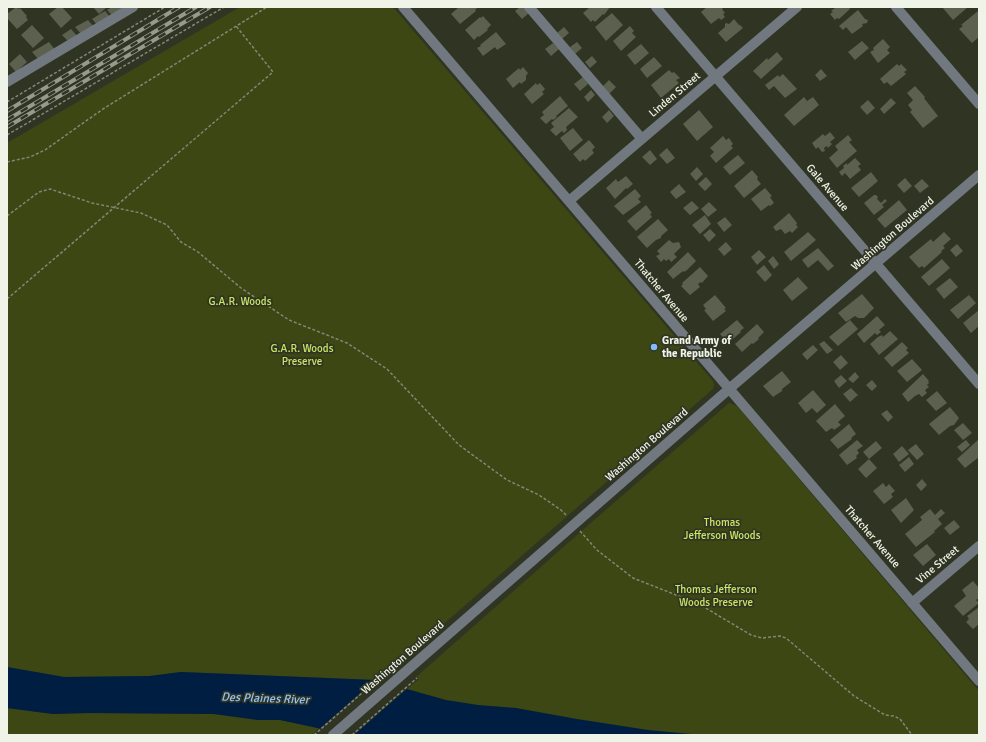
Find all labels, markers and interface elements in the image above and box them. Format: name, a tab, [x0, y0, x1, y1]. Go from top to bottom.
street label: Linden Street	[647, 70, 703, 120]
street label: Gale Avenue	[803, 162, 851, 214]
street label: Washington Boulevard	[849, 194, 937, 274]
street label: Thatcher Avenue	[631, 257, 691, 325]
park label: G.A.R. Woods	[209, 295, 271, 309]
place label: Grand Army of the Republic	[662, 334, 731, 360]
park label: G.A.R. Woods Preserve	[271, 342, 333, 368]
marker: Grand Army of the Republic	[649, 342, 659, 352]
street label: Washington Boulevard	[603, 405, 691, 485]
street label: Thatcher Avenue	[841, 503, 903, 571]
park label: Thomas Jefferson Woods	[684, 516, 760, 542]
street label: Vine Street	[914, 543, 962, 587]
park label: Thomas Jefferson Woods Preserve	[675, 583, 757, 609]
street label: Washington Boulevard	[359, 618, 447, 698]
water label: Des Plaines River	[221, 690, 309, 708]

